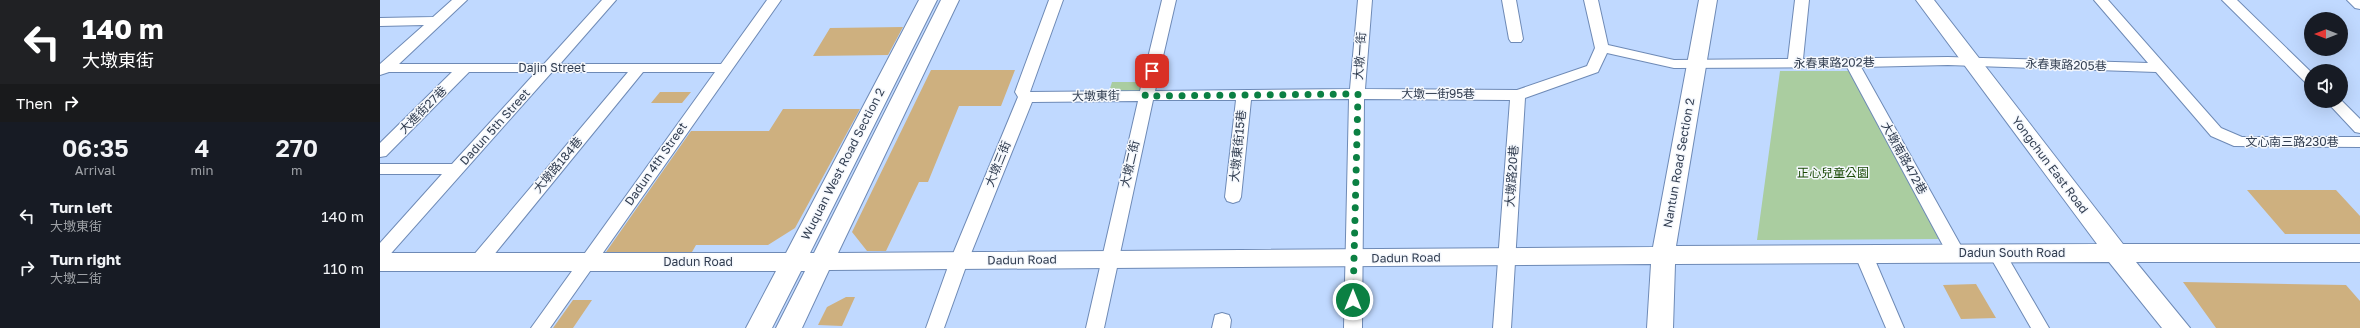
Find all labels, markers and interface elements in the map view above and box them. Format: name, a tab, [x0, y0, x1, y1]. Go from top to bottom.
text: 140 m	[82, 12, 164, 45]
north arrow	[2304, 12, 2348, 56]
map controls	[2304, 12, 2348, 108]
icon: left	[16, 16, 68, 68]
street label: 大墩一街	[1350, 31, 1369, 80]
text: 大墩東街	[82, 49, 154, 71]
pin	[1135, 54, 1169, 88]
street label: 永春東路202巷	[1793, 54, 1875, 71]
street label: 永春東路205巷	[2025, 56, 2107, 73]
street label: Dajin Street	[518, 60, 586, 75]
icon: arrive	[1141, 60, 1163, 82]
button: sound	[2304, 64, 2348, 108]
street label: 大進街27巷	[396, 83, 450, 137]
street label: Dadun 5th Street	[456, 85, 533, 168]
street label: Wuquan West Road Section 2	[798, 85, 888, 242]
street label: 大墩一街95巷	[1401, 86, 1475, 101]
street label: 大墩東街	[1072, 88, 1120, 103]
icon: right	[60, 92, 82, 114]
text: Then	[16, 94, 52, 112]
street label: Nantun Road Section 2	[1660, 97, 1697, 229]
street label: 大墩東街15巷	[1226, 109, 1249, 183]
street label: Yongchun East Road	[2009, 113, 2092, 216]
street label: Dadun 4th Street	[621, 119, 690, 208]
street label: 大墩南路472巷	[1878, 119, 1931, 197]
text: 06:35	[62, 133, 129, 162]
text: 4	[194, 133, 210, 162]
text: 270	[275, 133, 318, 162]
street label: 大墩路184巷	[530, 134, 585, 196]
street label: 文心南三路230巷	[2245, 134, 2339, 149]
street label: 大墩三街	[982, 139, 1013, 189]
street label: 大墩二街	[1117, 139, 1142, 189]
street label: 大墩路20巷	[1502, 144, 1521, 208]
text: Arrival	[75, 162, 116, 178]
text: min	[190, 162, 213, 178]
text: m	[291, 162, 302, 178]
park label: 正心兒童公園	[1797, 165, 1869, 180]
text: Turn left	[50, 198, 112, 216]
icon: left	[16, 205, 38, 227]
text: 140 m	[321, 207, 364, 225]
text: 大墩東街	[50, 218, 102, 234]
street label: Dadun South Road	[1959, 245, 2065, 260]
street label: Dadun Road	[1371, 249, 1441, 266]
text: Turn right	[50, 250, 121, 268]
street label: Dadun Road	[987, 251, 1057, 268]
street label: Dadun Road	[663, 254, 733, 269]
icon: right	[16, 257, 38, 279]
text: 110 m	[323, 259, 364, 277]
text: 大墩二街	[50, 270, 102, 286]
position arrow	[1332, 279, 1374, 321]

